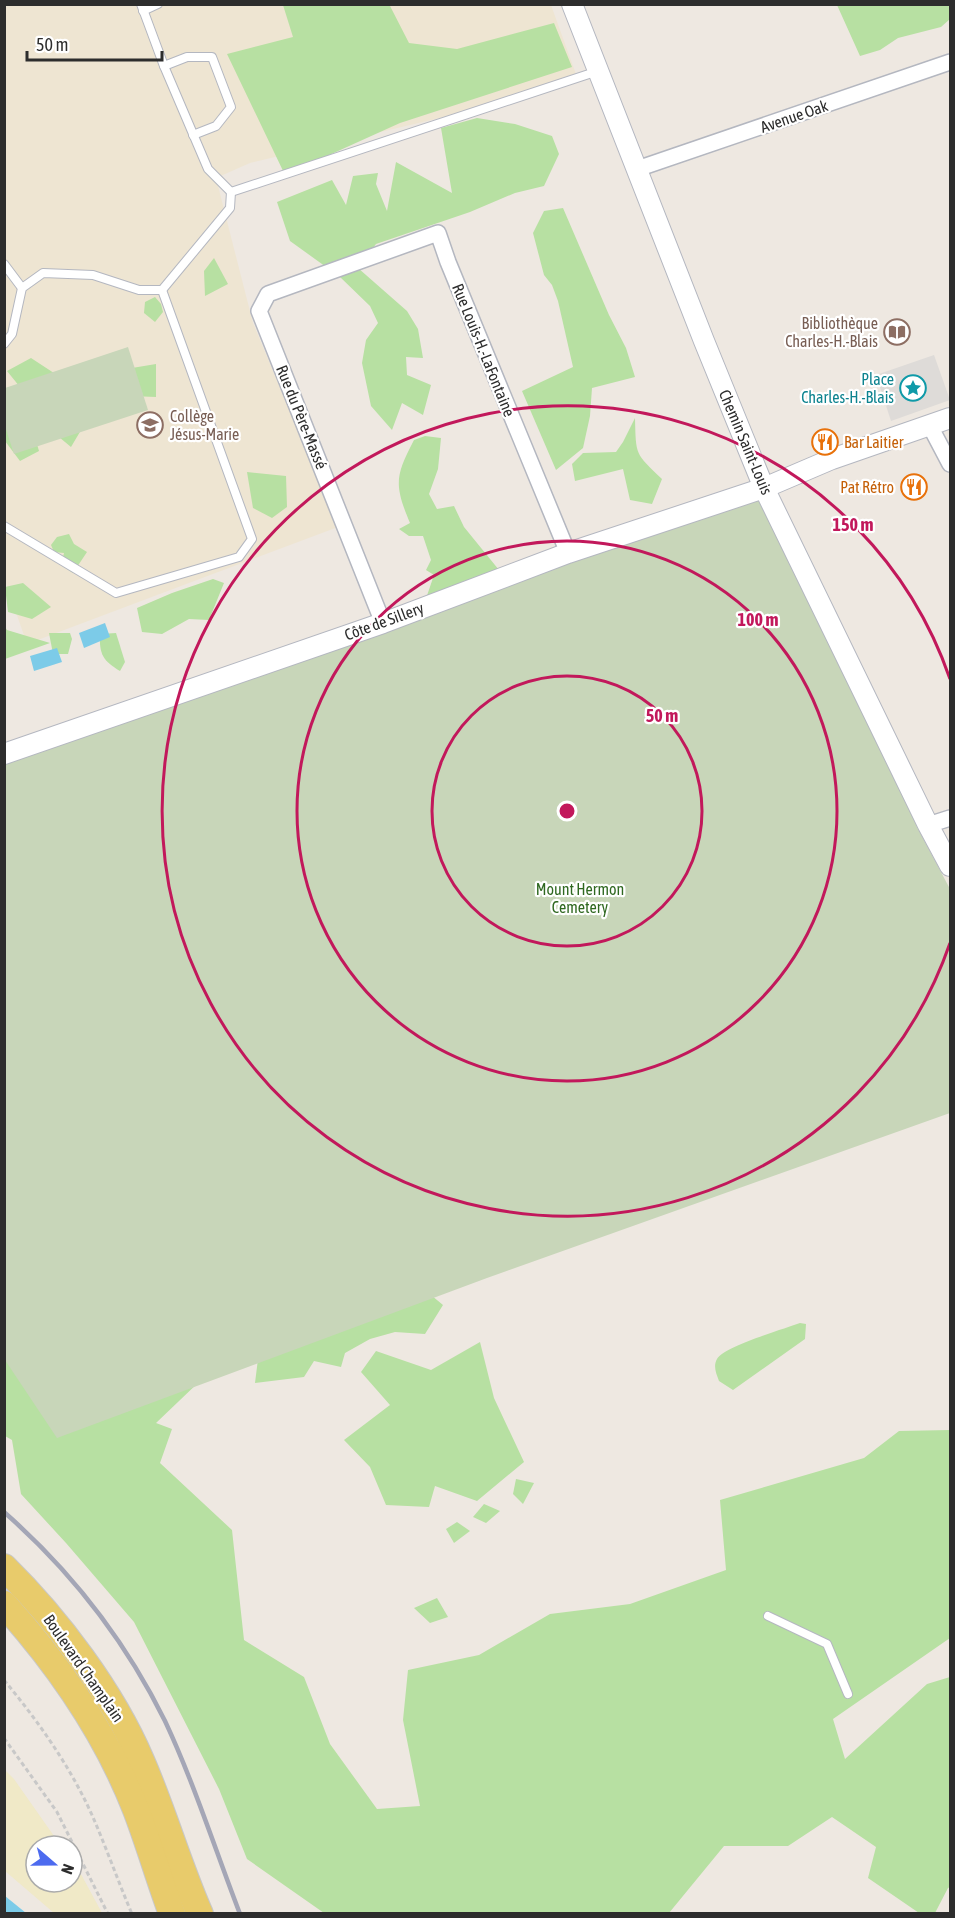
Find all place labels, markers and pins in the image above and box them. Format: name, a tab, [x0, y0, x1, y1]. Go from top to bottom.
place label: Bibliothèque Charles-H.-Blais	[785, 314, 878, 350]
library icon: Bibliothèque Charles-H.-Blais	[882, 317, 912, 347]
place label: Place Charles-H.-Blais	[801, 370, 894, 406]
place icon: Place Charles-H.-Blais	[898, 373, 928, 403]
place label: Collège Jésus-Marie	[170, 407, 239, 443]
school or university icon: Collège Jésus-Marie	[135, 410, 165, 440]
restaurant icon: Bar Laitier	[810, 427, 840, 457]
place label: Bar Laitier	[844, 433, 904, 451]
restaurant icon: Pat Rétro	[899, 472, 929, 502]
place label: Pat Rétro	[840, 478, 894, 496]
centre of rings	[557, 801, 577, 821]

